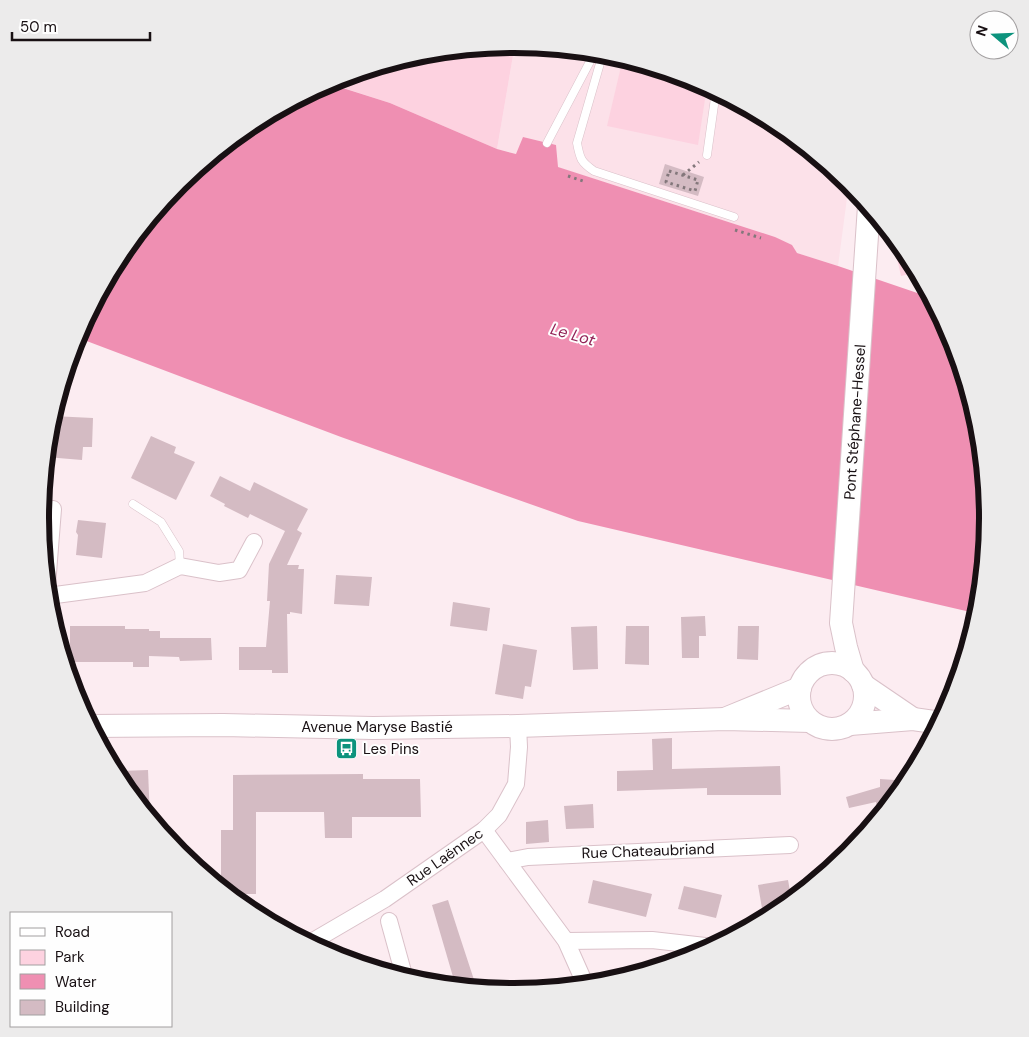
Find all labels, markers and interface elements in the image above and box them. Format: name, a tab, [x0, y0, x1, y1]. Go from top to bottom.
scale bar	[12, 10, 150, 42]
north arrow	[969, 10, 1019, 60]
text: 50 m	[20, 17, 57, 37]
text: N	[972, 23, 992, 39]
water label: Le Lot	[548, 318, 598, 351]
street label: Pont Stéphane-Hessel	[840, 344, 870, 500]
street label: Avenue Maryse Bastié	[301, 717, 453, 737]
bus stop icon: Les Pins	[335, 737, 359, 761]
place label: Les Pins	[363, 739, 419, 759]
street label: Rue Laënnec	[403, 823, 487, 891]
street label: Rue Chateaubriand	[581, 839, 715, 863]
legend	[10, 912, 172, 1027]
text: Road	[55, 922, 90, 942]
text: Park	[55, 947, 85, 967]
text: Water	[55, 972, 97, 992]
text: Building	[55, 997, 110, 1017]

